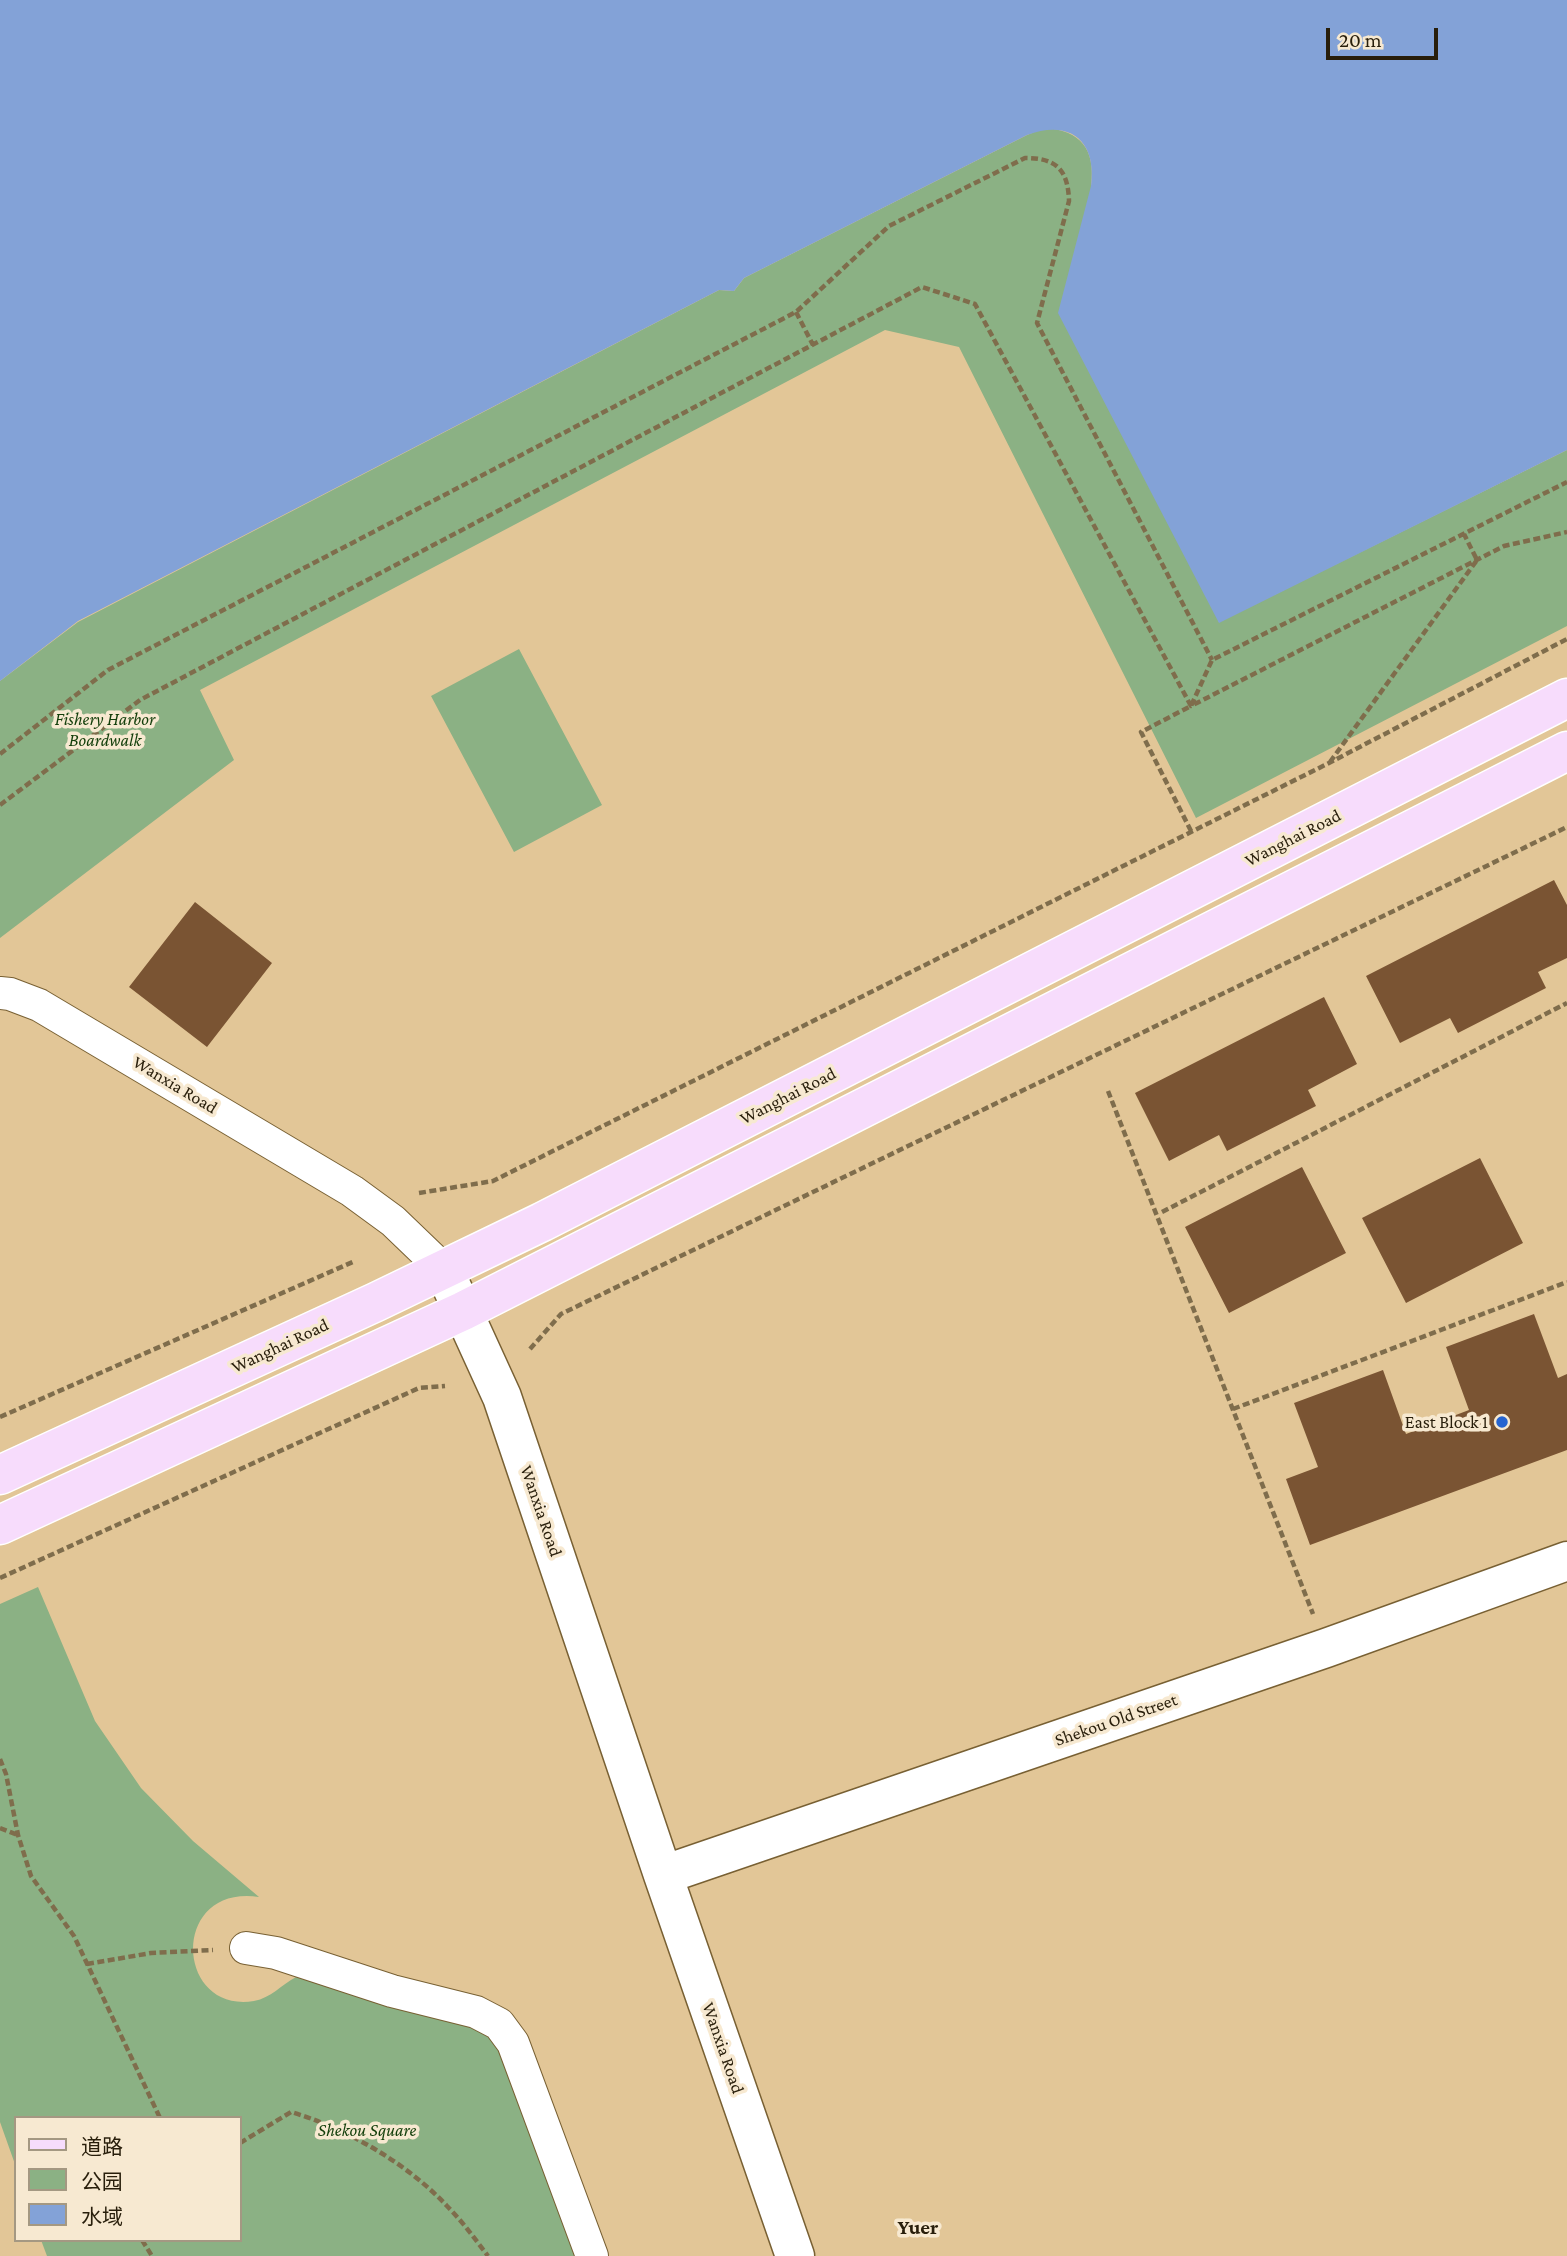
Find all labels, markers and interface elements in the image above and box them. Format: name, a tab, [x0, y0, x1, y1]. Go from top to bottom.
scale bar	[1329, 14, 1441, 58]
text: 20 m	[1339, 28, 1382, 52]
park label: Fishery Harbor Boardwalk	[55, 708, 155, 750]
street label: Wanghai Road	[1241, 805, 1345, 871]
street label: Wanxia Road	[129, 1051, 221, 1119]
street label: Wanghai Road	[736, 1063, 840, 1129]
street label: Wanghai Road	[228, 1314, 332, 1378]
place label: East Block 1	[1405, 1411, 1488, 1433]
marker: East Block 1	[1494, 1414, 1510, 1430]
street label: Wanxia Road	[515, 1463, 567, 1559]
street label: Shekou Old Street	[1052, 1689, 1180, 1751]
street label: Wanxia Road	[697, 2000, 749, 2096]
legend	[14, 2116, 242, 2242]
park label: Shekou Square	[318, 2119, 416, 2141]
text: 道路	[81, 2135, 123, 2159]
text: 公园	[81, 2170, 123, 2194]
text: 水域	[81, 2205, 123, 2229]
district label: Yuer	[898, 2215, 938, 2241]

